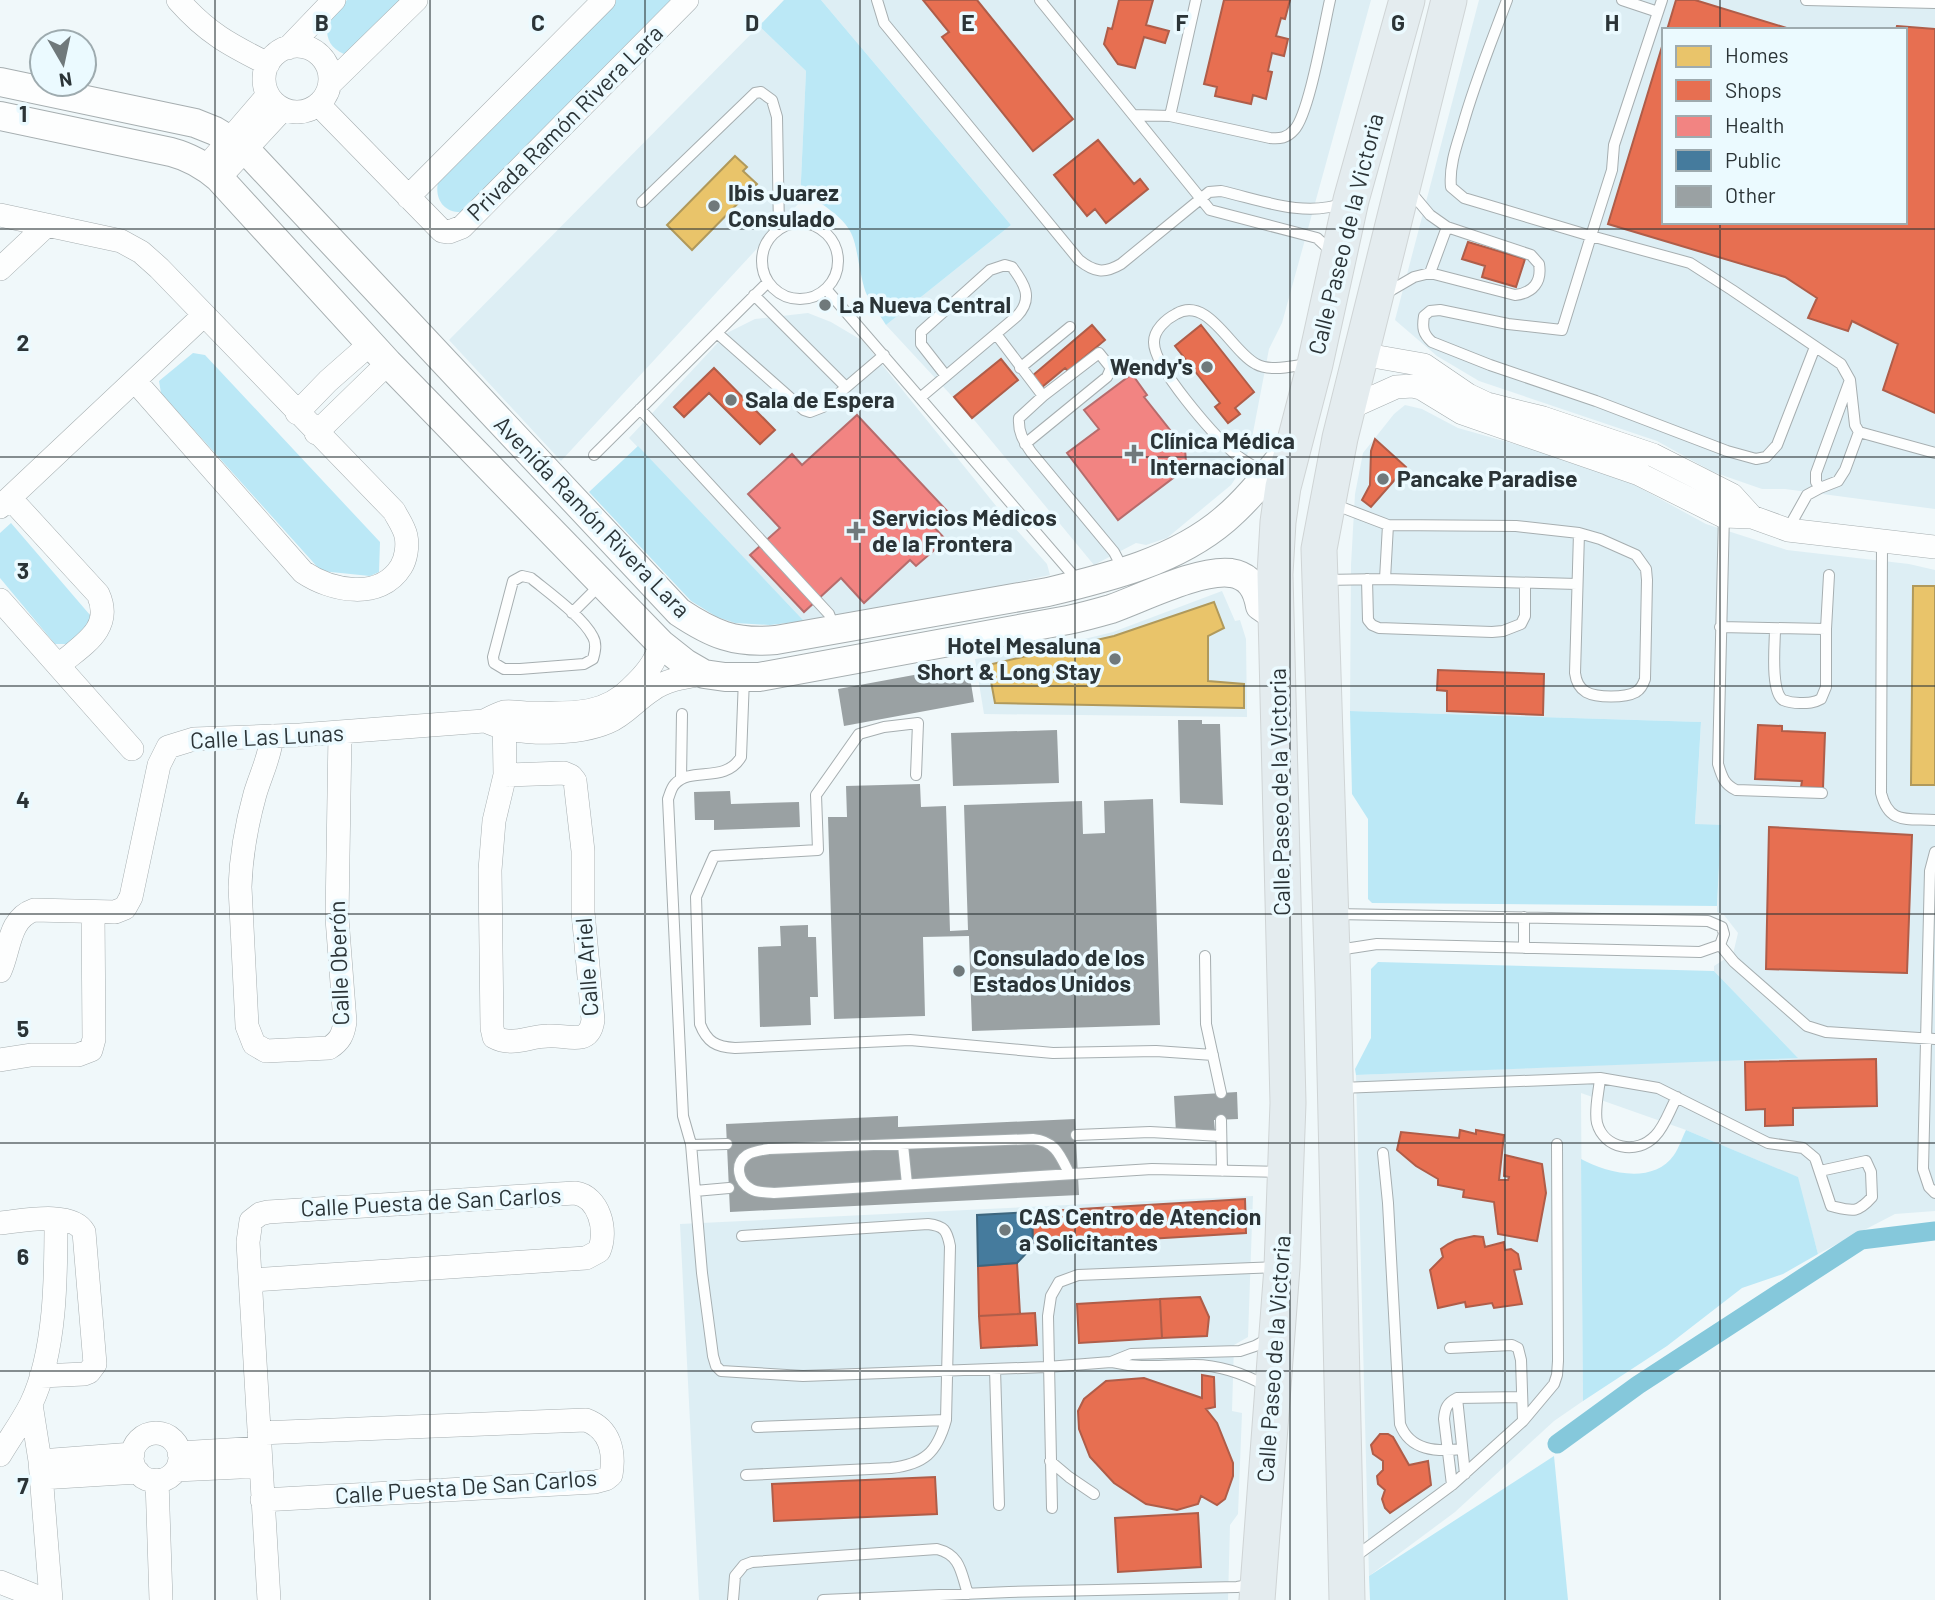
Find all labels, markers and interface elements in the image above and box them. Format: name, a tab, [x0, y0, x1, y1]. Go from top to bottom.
text: B	[315, 8, 329, 36]
text: C	[531, 8, 545, 36]
text: D	[745, 8, 759, 36]
text: E	[961, 8, 975, 36]
text: F	[1176, 8, 1189, 36]
text: G	[1391, 8, 1405, 36]
text: H	[1605, 8, 1619, 36]
street label: Privada Ramón Rivera Lara	[461, 19, 668, 226]
north arrow	[28, 28, 98, 98]
legend	[1662, 28, 1907, 224]
text: Homes	[1725, 42, 1789, 67]
text: N	[58, 68, 74, 93]
text: Shops	[1725, 77, 1782, 102]
text: 1	[19, 99, 27, 127]
street label: Calle Paseo de la Victoria	[1301, 110, 1389, 357]
text: Health	[1725, 112, 1784, 137]
text: Public	[1725, 147, 1781, 172]
place label: Ibis Juarez Consulado	[728, 178, 839, 232]
text: Other	[1725, 182, 1776, 207]
marker: Ibis Juarez Consulado	[706, 198, 722, 214]
place label: La Nueva Central	[839, 290, 1011, 318]
marker: La Nueva Central	[817, 297, 833, 313]
text: 2	[17, 328, 29, 356]
place label: Wendy's	[1110, 352, 1193, 380]
marker: Wendy's	[1199, 359, 1215, 375]
place label: Sala de Espera	[745, 385, 895, 413]
marker: Sala de Espera	[723, 392, 739, 408]
street label: Avenida Ramón Rivera Lara	[489, 410, 696, 623]
place label: Clínica Médica Internacional	[1150, 426, 1295, 480]
marker: Clínica Médica Internacional	[1124, 444, 1144, 464]
place label: Pancake Paradise	[1397, 464, 1578, 492]
marker: Pancake Paradise	[1375, 471, 1391, 487]
place label: Servicios Médicos de la Frontera	[872, 503, 1057, 557]
marker: Servicios Médicos de la Frontera	[846, 521, 866, 541]
text: 3	[17, 556, 29, 584]
place label: Hotel Mesaluna Short & Long Stay	[917, 631, 1101, 685]
marker: Hotel Mesaluna Short & Long Stay	[1107, 651, 1123, 667]
street label: Calle Paseo de la Victoria	[1263, 668, 1295, 916]
street label: Calle Las Lunas	[189, 718, 345, 754]
text: 4	[16, 785, 30, 813]
street label: Calle Oberón	[322, 900, 354, 1026]
street label: Calle Ariel	[569, 917, 603, 1017]
place label: Consulado de los Estados Unidos	[973, 943, 1145, 997]
marker: Consulado de los Estados Unidos	[951, 963, 967, 979]
text: 5	[17, 1014, 29, 1042]
street label: Calle Puesta de San Carlos	[300, 1180, 562, 1222]
place label: CAS Centro de Atencion a Solicitantes	[1019, 1202, 1261, 1256]
marker: CAS Centro de Atencion a Solicitantes	[997, 1222, 1013, 1238]
street label: Calle Paseo de la Victoria	[1250, 1234, 1296, 1483]
text: 6	[17, 1242, 29, 1270]
street label: Calle Puesta De San Carlos	[334, 1463, 598, 1509]
text: 7	[17, 1471, 29, 1499]

